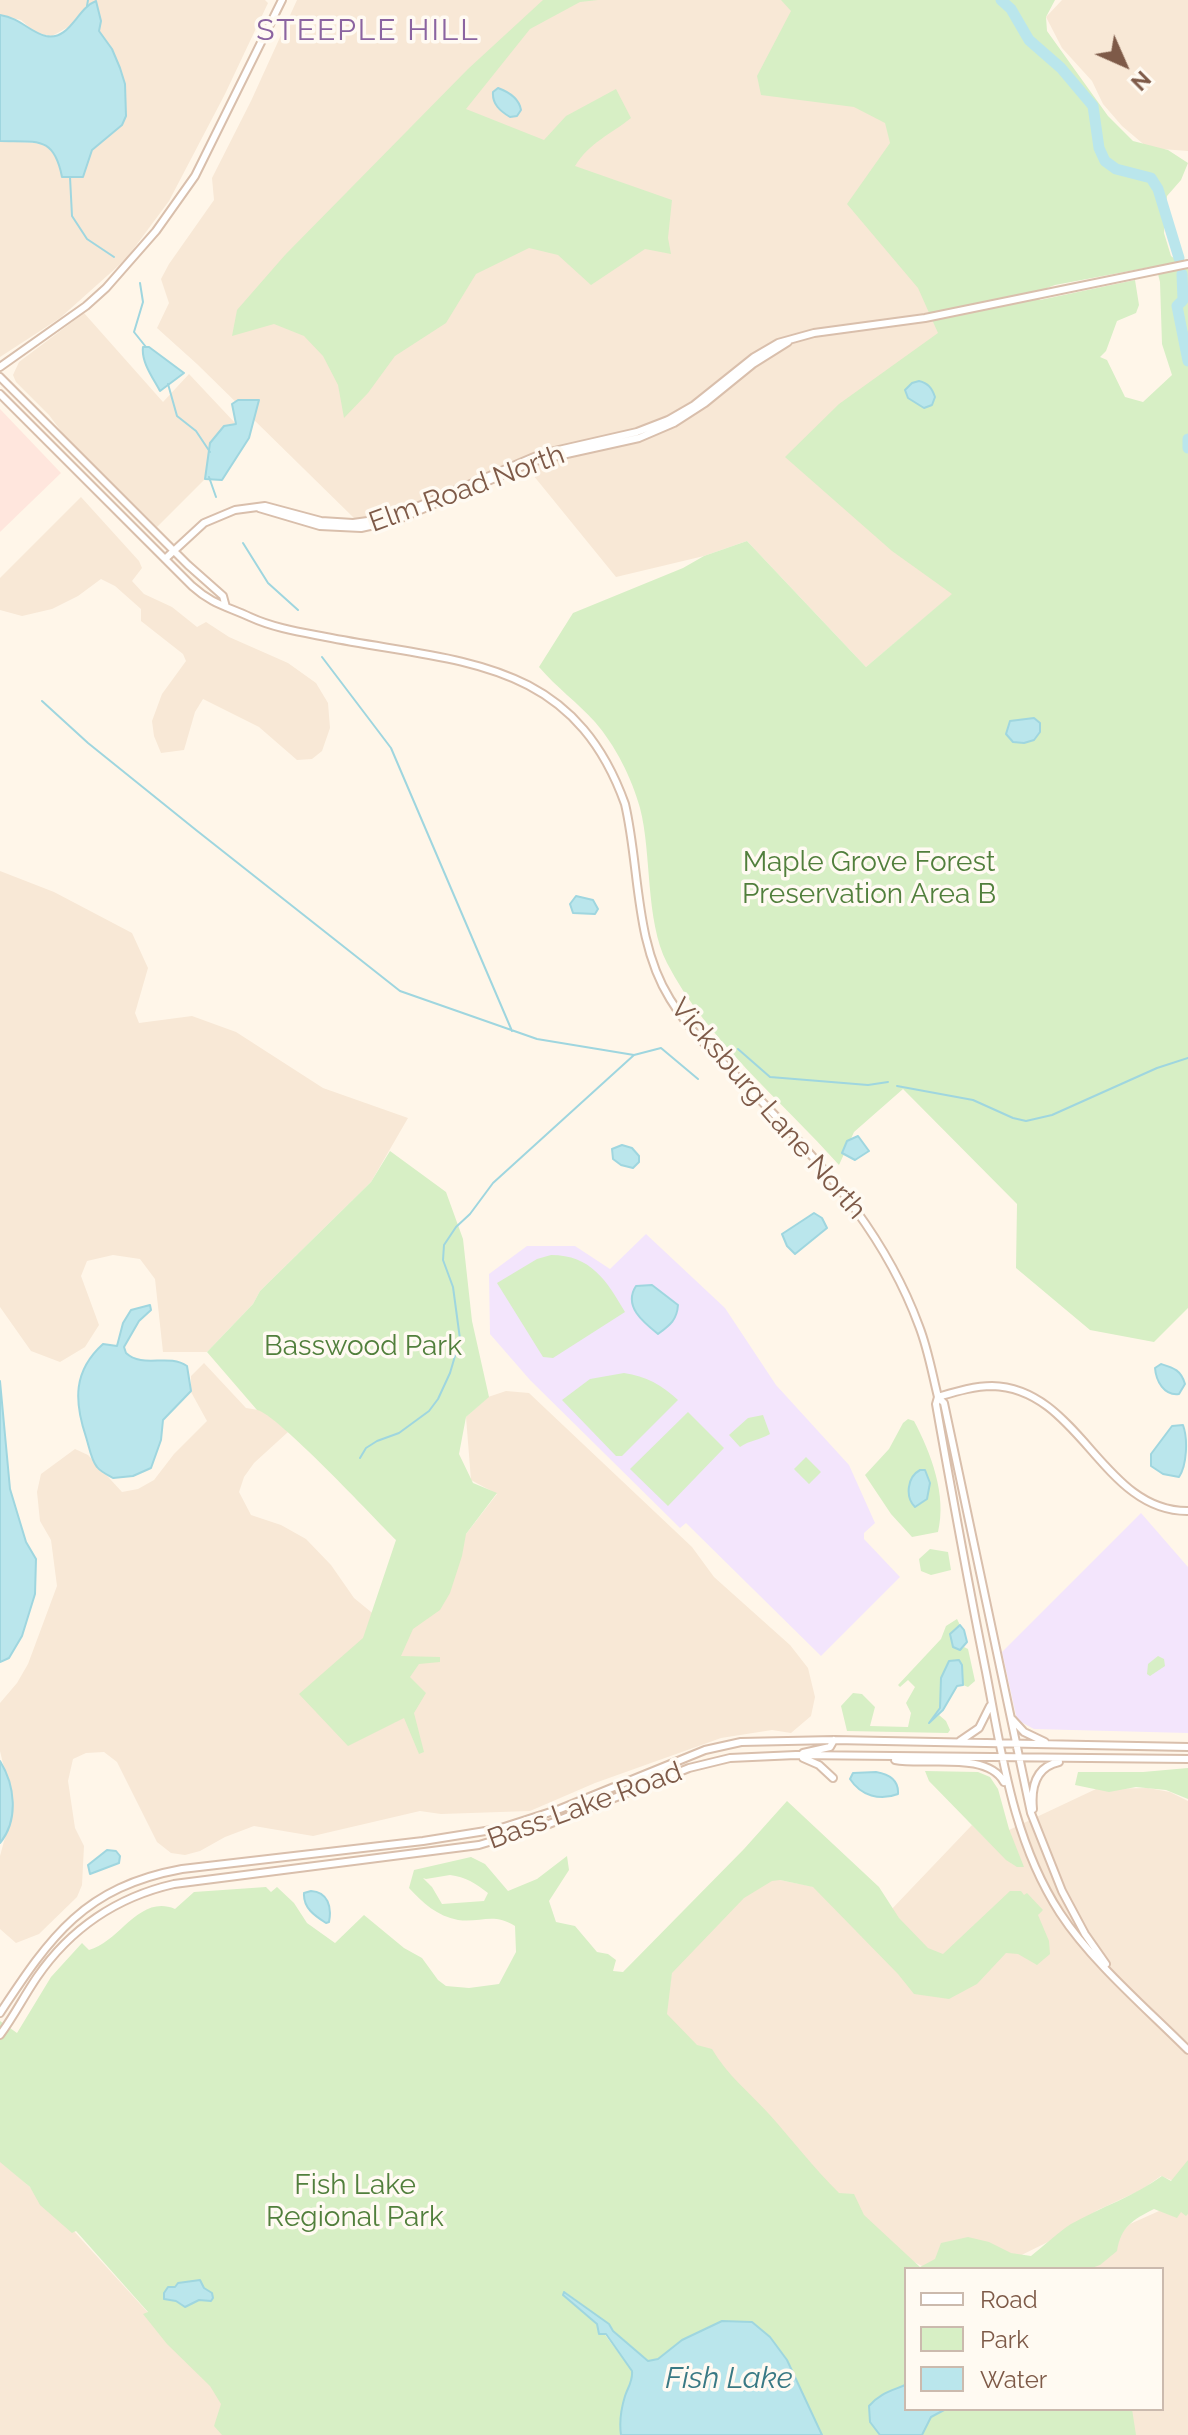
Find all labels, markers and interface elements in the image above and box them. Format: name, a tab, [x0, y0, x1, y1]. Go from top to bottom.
district label: STEEPLE HILL	[256, 13, 480, 49]
north arrow	[1084, 24, 1164, 104]
text: N	[1126, 66, 1156, 96]
street label: Elm Road North	[365, 438, 569, 540]
park label: Maple Grove Forest Preservation Area B	[742, 846, 996, 912]
street label: Vicksburg Lane North	[663, 992, 873, 1226]
park label: Basswood Park	[264, 1330, 462, 1364]
street label: Bass Lake Road	[483, 1755, 687, 1857]
park label: Fish Lake Regional Park	[266, 2169, 444, 2235]
legend	[904, 2267, 1164, 2411]
text: Road	[980, 2285, 1038, 2314]
text: Park	[980, 2325, 1029, 2354]
water label: Fish Lake	[665, 2361, 793, 2397]
text: Water	[980, 2365, 1047, 2394]

